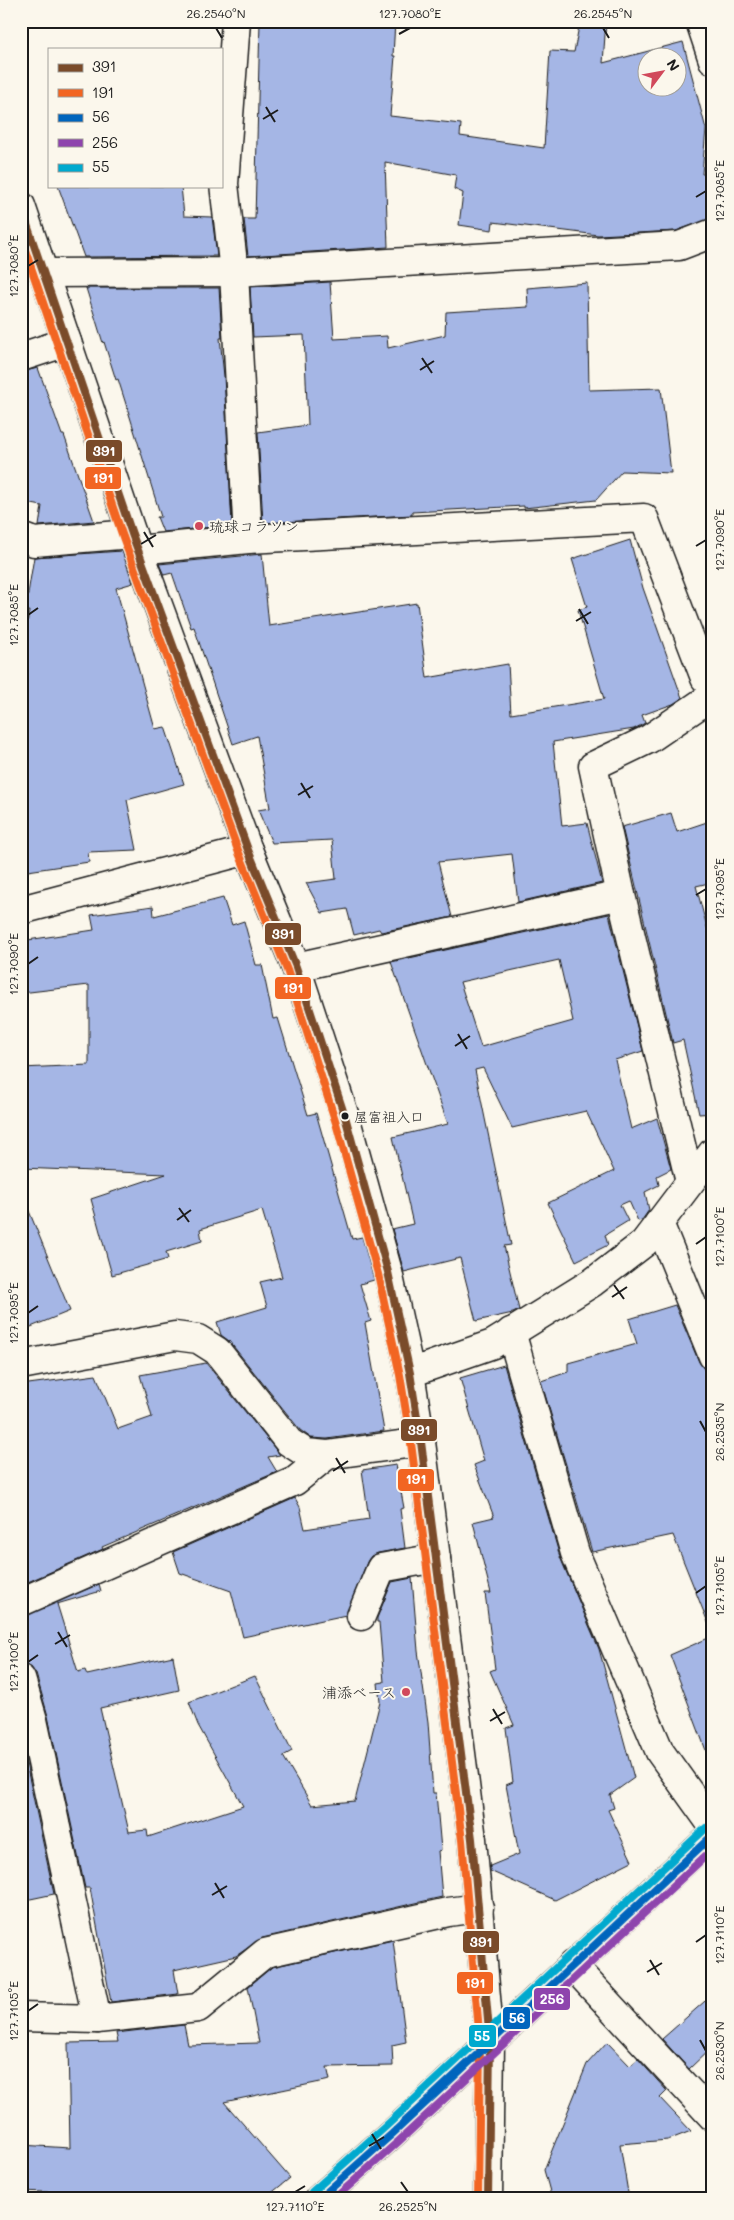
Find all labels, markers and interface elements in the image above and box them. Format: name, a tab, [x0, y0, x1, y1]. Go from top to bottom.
text: 26.2540°N	[186, 5, 246, 21]
text: 127.7080°E	[379, 5, 441, 21]
text: 26.2545°N	[574, 5, 632, 21]
legend	[48, 48, 222, 188]
north arrow	[636, 48, 686, 98]
text: N	[663, 55, 684, 74]
text: 391	[92, 56, 116, 76]
text: 191	[92, 82, 114, 102]
text: 56	[92, 106, 110, 126]
text: 256	[92, 132, 118, 152]
text: 55	[92, 156, 110, 176]
text: 127.7085°E	[711, 160, 727, 222]
text: 127.7080°E	[5, 235, 21, 297]
line badge: 391	[85, 439, 123, 463]
text: 391	[92, 441, 116, 460]
line badge: 191	[84, 466, 122, 490]
text: 191	[93, 468, 113, 487]
text: 127.7090°E	[711, 509, 727, 571]
place label: 琉球コラソン	[209, 516, 299, 536]
marker: 琉球コラソン	[193, 520, 205, 532]
text: 127.7085°E	[5, 584, 21, 646]
text: 127.7095°E	[711, 858, 727, 920]
line badge: 391	[264, 922, 302, 946]
text: 391	[271, 924, 295, 943]
text: 127.7090°E	[5, 933, 21, 995]
line badge: 191	[274, 976, 312, 1000]
text: 191	[283, 978, 303, 997]
place label: 屋富祖入口	[354, 1107, 424, 1126]
marker: 屋富祖入口	[340, 1111, 350, 1121]
text: 127.7100°E	[711, 1207, 727, 1267]
text: 127.7095°E	[5, 1282, 21, 1344]
text: 26.2535°N	[711, 1403, 727, 1461]
line badge: 391	[400, 1418, 438, 1442]
text: 391	[407, 1420, 431, 1439]
line badge: 191	[397, 1468, 435, 1492]
text: 191	[406, 1469, 426, 1488]
text: 127.7105°E	[711, 1556, 727, 1616]
text: 127.7100°E	[5, 1632, 21, 1692]
place label: 浦添ベース	[322, 1682, 396, 1702]
marker: 浦添ベース	[400, 1686, 412, 1698]
text: 127.7110°E	[711, 1906, 727, 1964]
line badge: 391	[462, 1930, 500, 1954]
text: 391	[469, 1932, 493, 1951]
line badge: 191	[456, 1971, 494, 1995]
text: 191	[465, 1973, 485, 1992]
text: 127.7105°E	[5, 1981, 21, 2041]
line badge: 256	[533, 1987, 571, 2011]
text: 256	[540, 1989, 564, 2008]
line badge: 56	[502, 2006, 531, 2030]
text: 56	[509, 2008, 525, 2027]
text: 26.2530°N	[711, 2021, 727, 2081]
line badge: 55	[468, 2024, 497, 2048]
text: 55	[474, 2026, 490, 2045]
text: 127.7110°E	[266, 2198, 324, 2214]
text: 26.2525°N	[379, 2198, 437, 2214]

